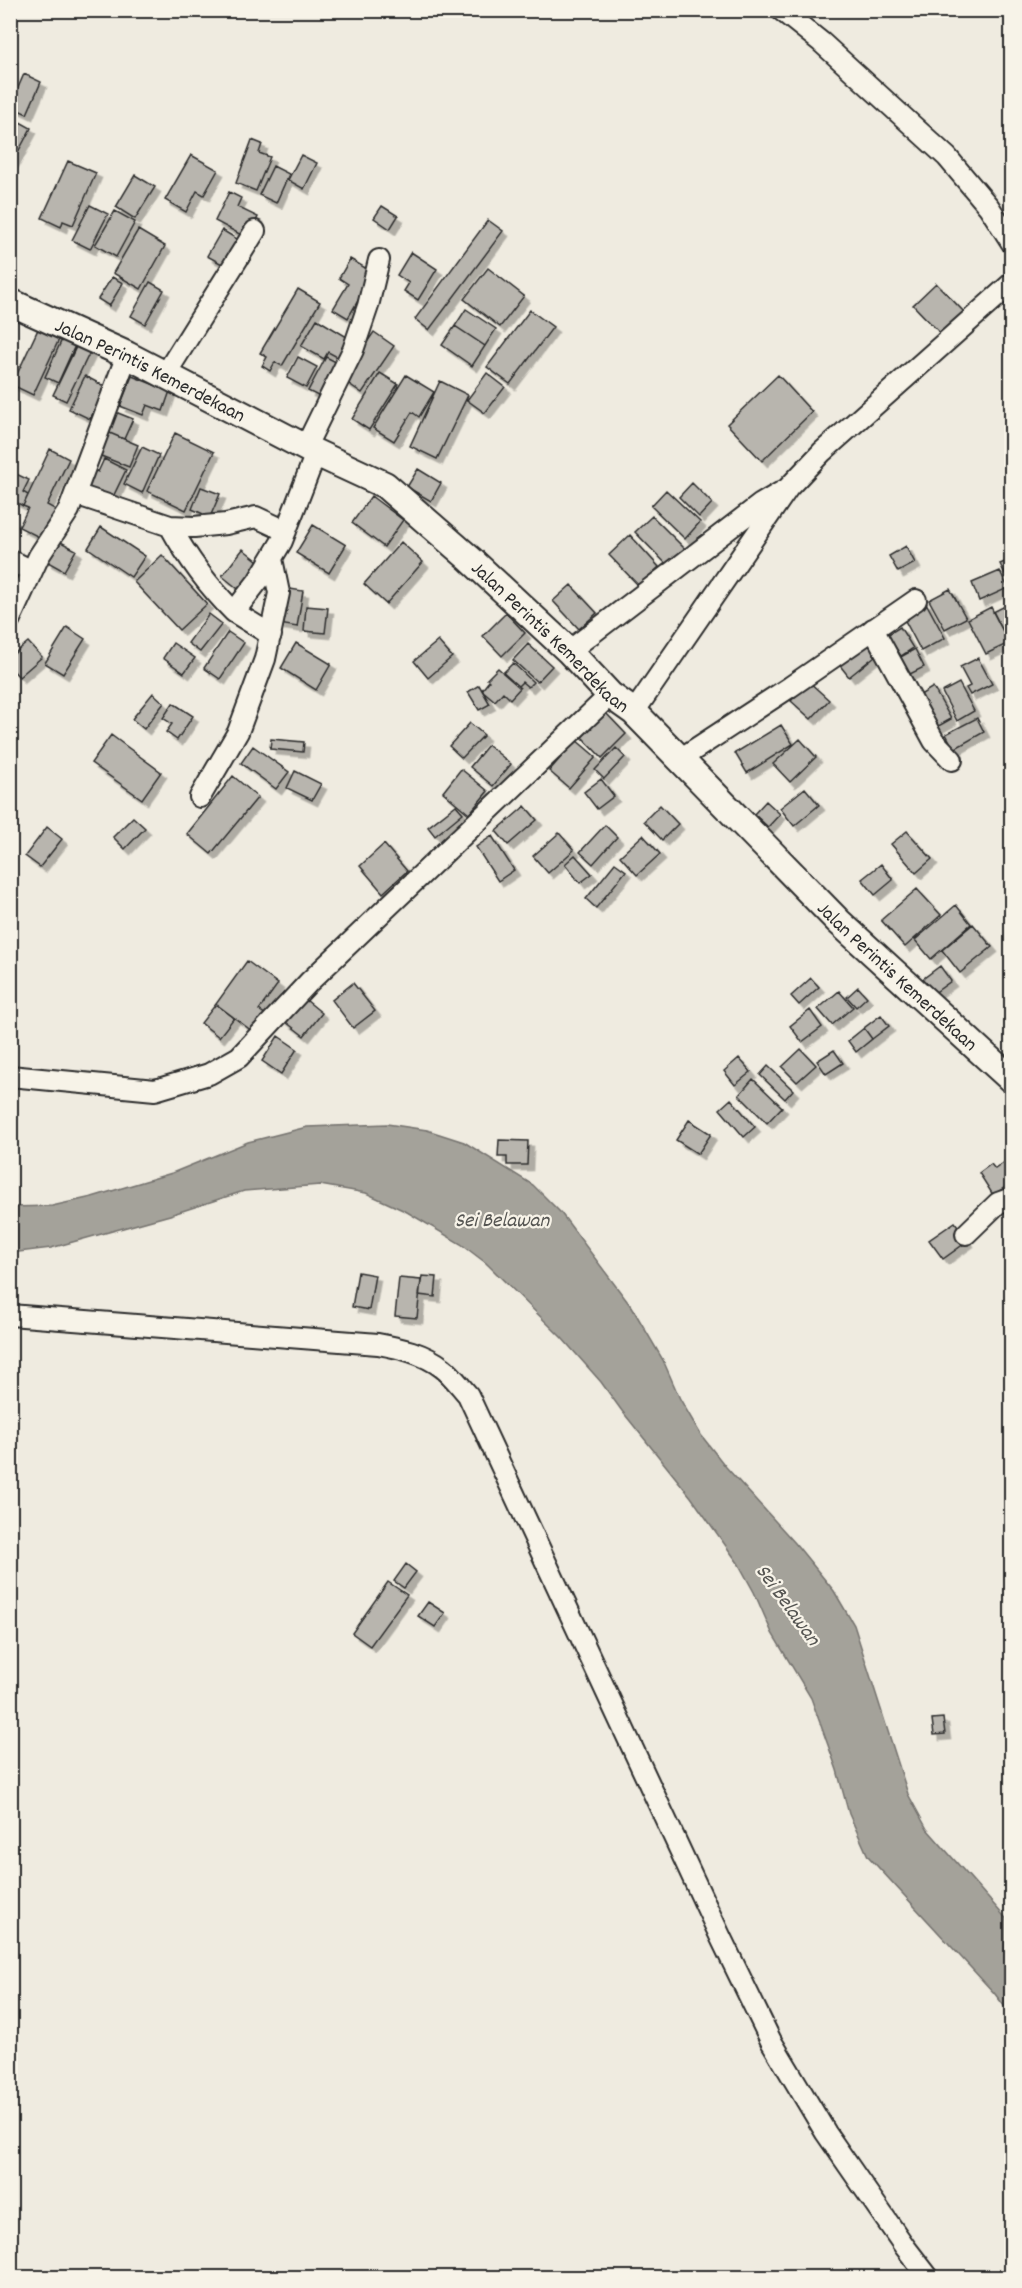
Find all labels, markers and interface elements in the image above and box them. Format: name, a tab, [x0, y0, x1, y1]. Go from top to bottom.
street label: Jalan Perintis Kemerdekaan	[50, 313, 250, 431]
street label: Jalan Perintis Kemerdekaan	[464, 556, 634, 721]
street label: Jalan Perintis Kemerdekaan	[809, 896, 983, 1059]
water label: Sei Belawan	[455, 1207, 550, 1237]
water label: Sei Belawan	[747, 1559, 827, 1654]

